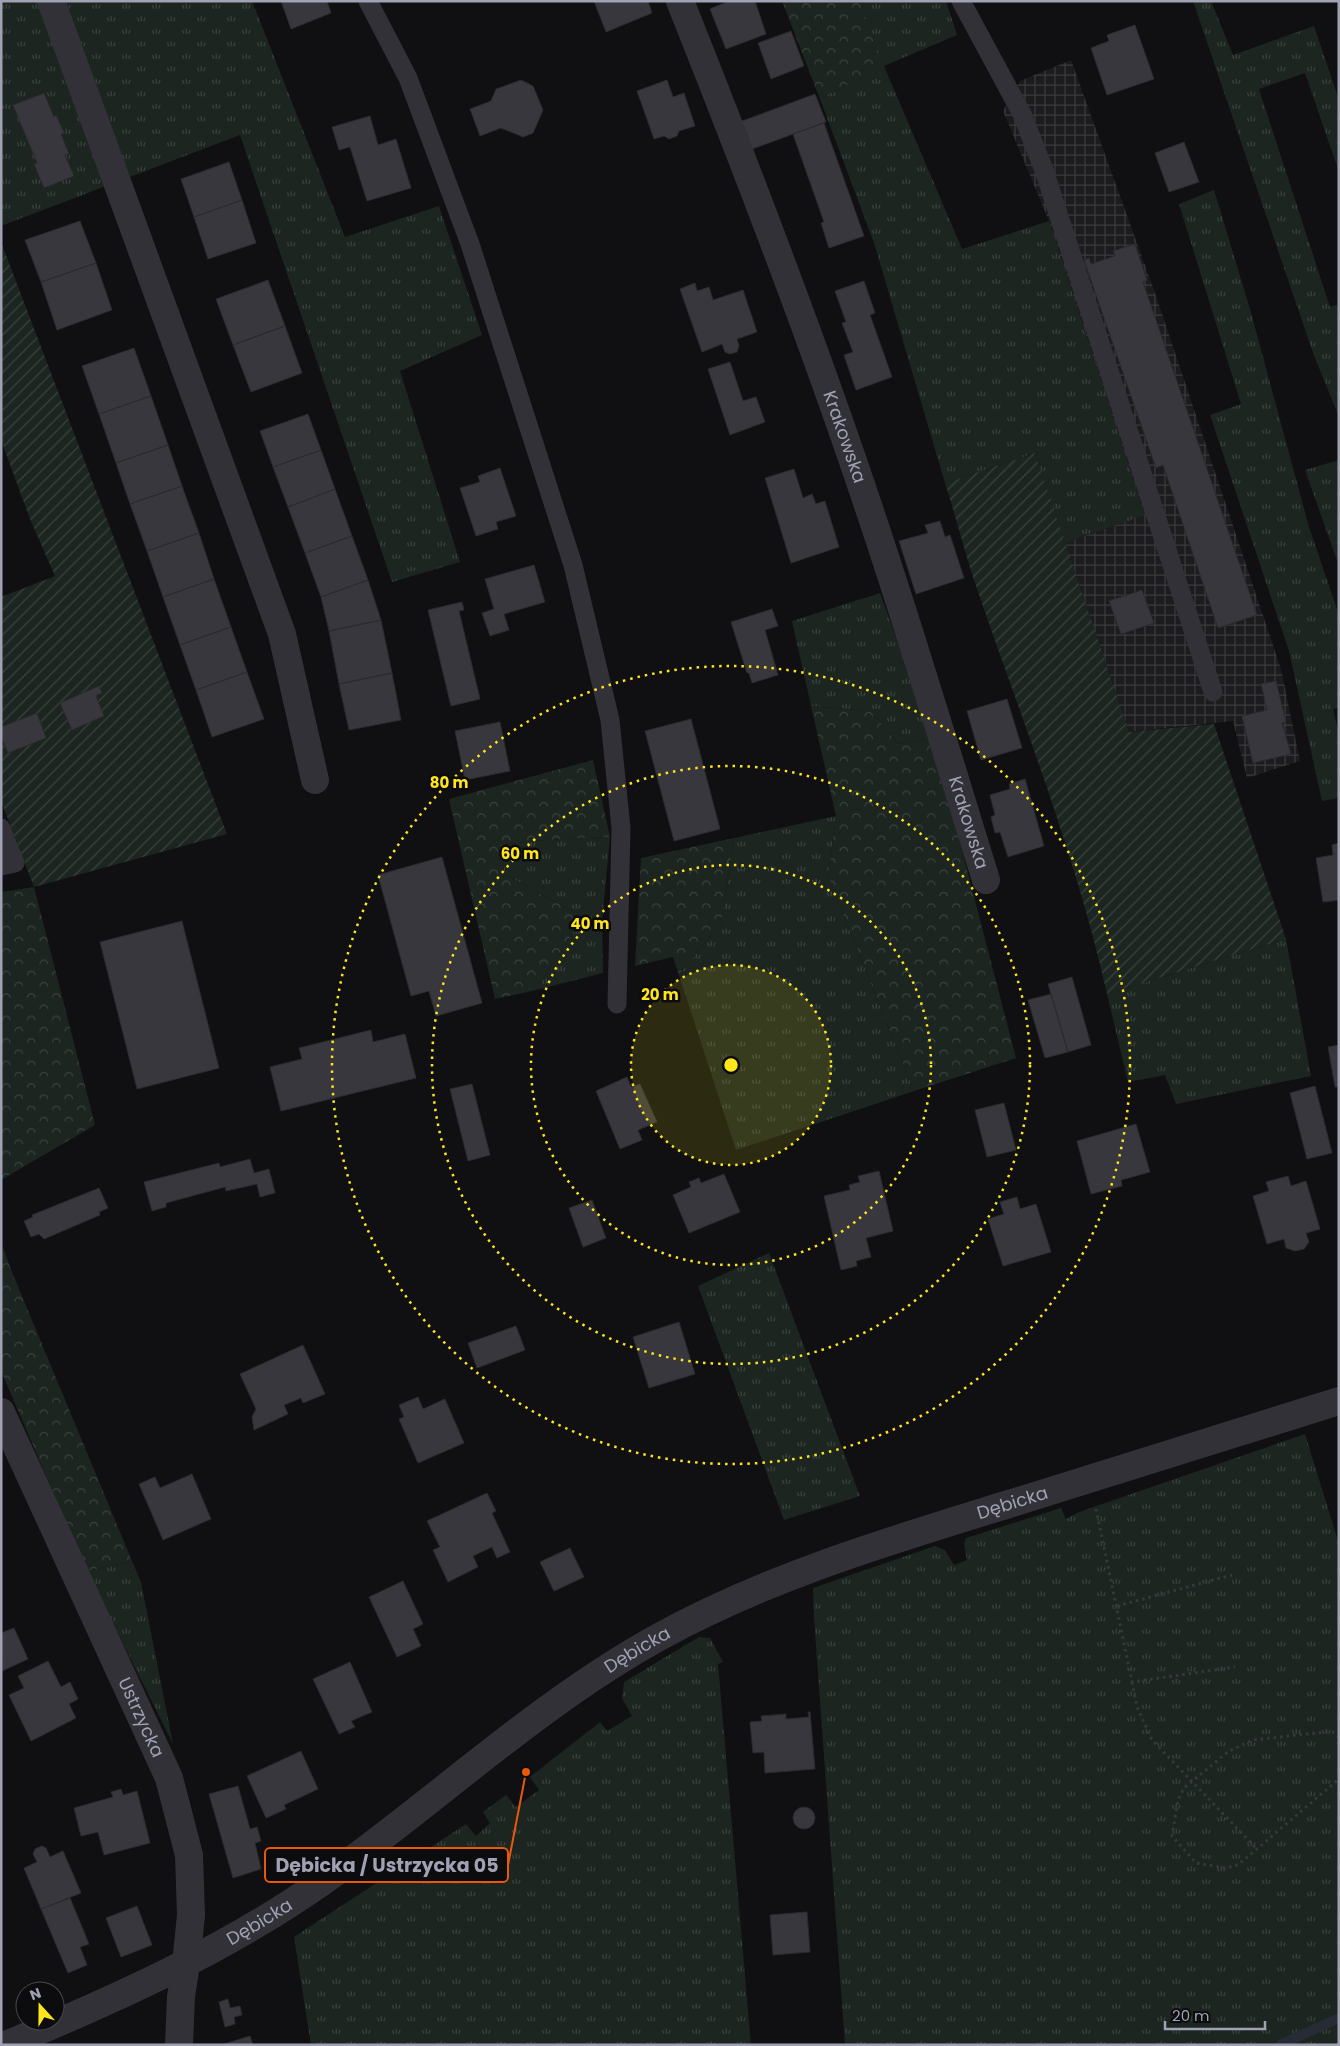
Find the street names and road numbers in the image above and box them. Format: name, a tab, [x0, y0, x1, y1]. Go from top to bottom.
street label: Krakowska	[817, 387, 873, 486]
street label: Krakowska	[943, 773, 995, 872]
street label: Dębicka	[974, 1480, 1051, 1525]
street label: Dębicka	[599, 1620, 675, 1679]
street label: Ustrzycka	[112, 1673, 171, 1761]
street label: Dębicka	[222, 1892, 297, 1951]

